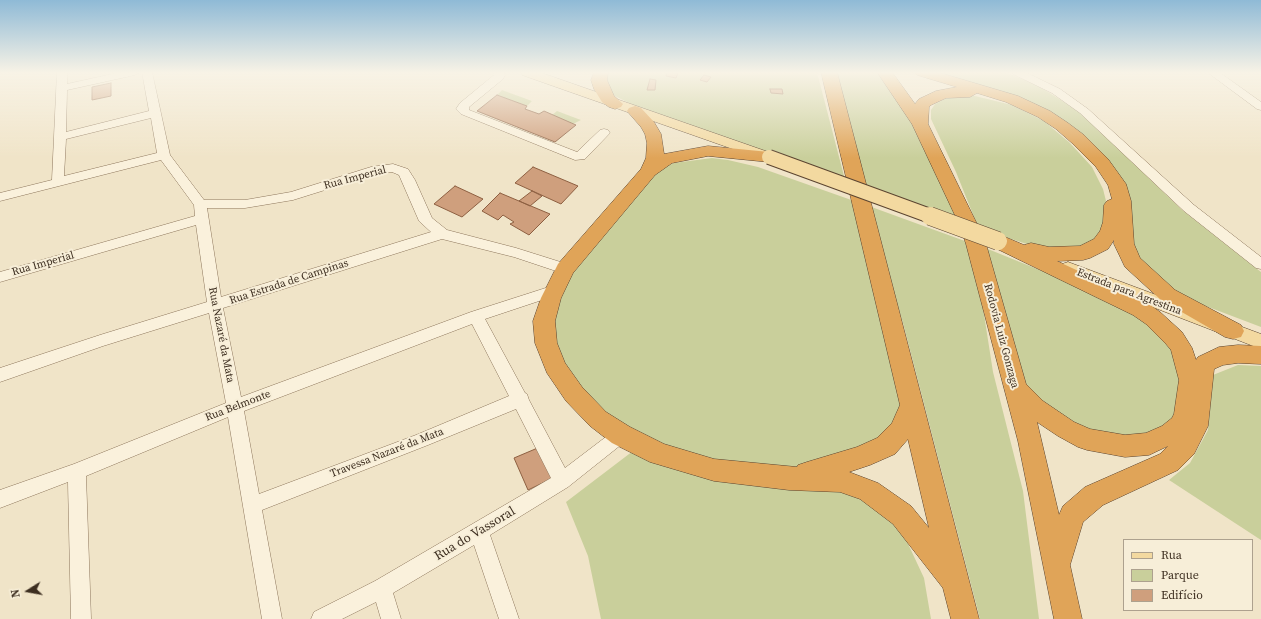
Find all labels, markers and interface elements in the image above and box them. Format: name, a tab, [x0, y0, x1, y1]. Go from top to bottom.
street label: Rua Imperial	[322, 163, 388, 193]
street label: Rua Imperial	[10, 249, 76, 279]
street label: Rua Estrada de Campinas	[228, 257, 350, 307]
street label: Estrada para Agrestina	[1075, 266, 1183, 318]
street label: Rodovia Luiz Gonzaga	[981, 282, 1021, 390]
street label: Rua Nazaré da Mata	[205, 286, 237, 384]
street label: Rua Belmonte	[203, 387, 273, 425]
street label: Travessa Nazaré da Mata	[328, 425, 446, 481]
street label: Rua do Vassoral	[432, 504, 518, 564]
legend	[1123, 539, 1253, 611]
text: Rua	[1161, 547, 1182, 563]
text: Parque	[1161, 567, 1199, 583]
north arrow	[8, 571, 48, 611]
text: Edifício	[1161, 587, 1203, 603]
text: N	[8, 588, 24, 599]

